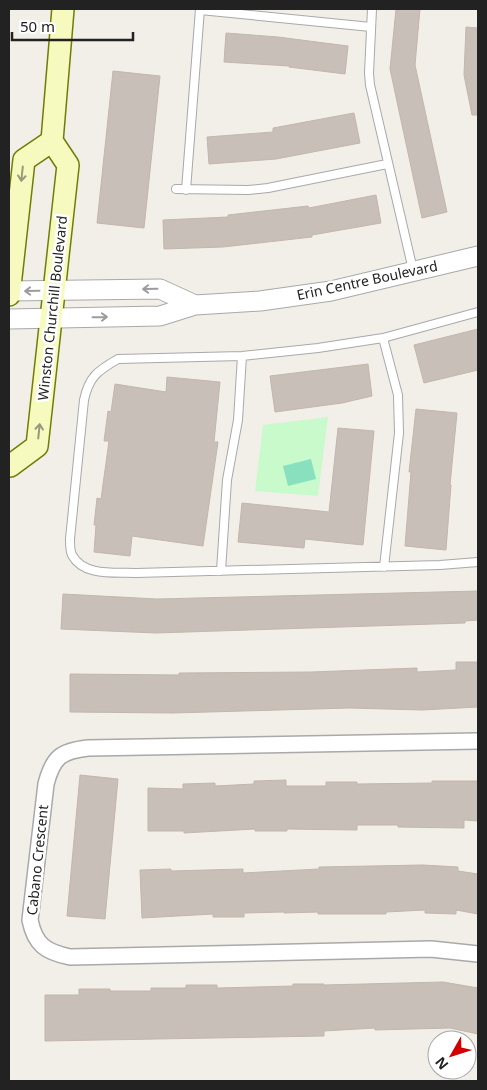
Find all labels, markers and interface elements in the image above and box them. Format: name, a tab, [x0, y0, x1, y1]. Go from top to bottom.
scale bar	[12, 10, 134, 42]
text: 50 m	[20, 16, 55, 36]
one-way arrow	[17, 166, 27, 182]
street label: Winston Churchill Boulevard	[33, 215, 71, 401]
street label: Erin Centre Boulevard	[295, 256, 439, 304]
one-way arrow	[142, 284, 158, 294]
one-way arrow	[24, 286, 40, 296]
one-way arrow	[92, 312, 108, 321]
one-way arrow	[34, 423, 44, 439]
street label: Cabano Crescent	[22, 804, 52, 916]
north arrow	[427, 1030, 477, 1080]
text: N	[431, 1053, 452, 1074]

